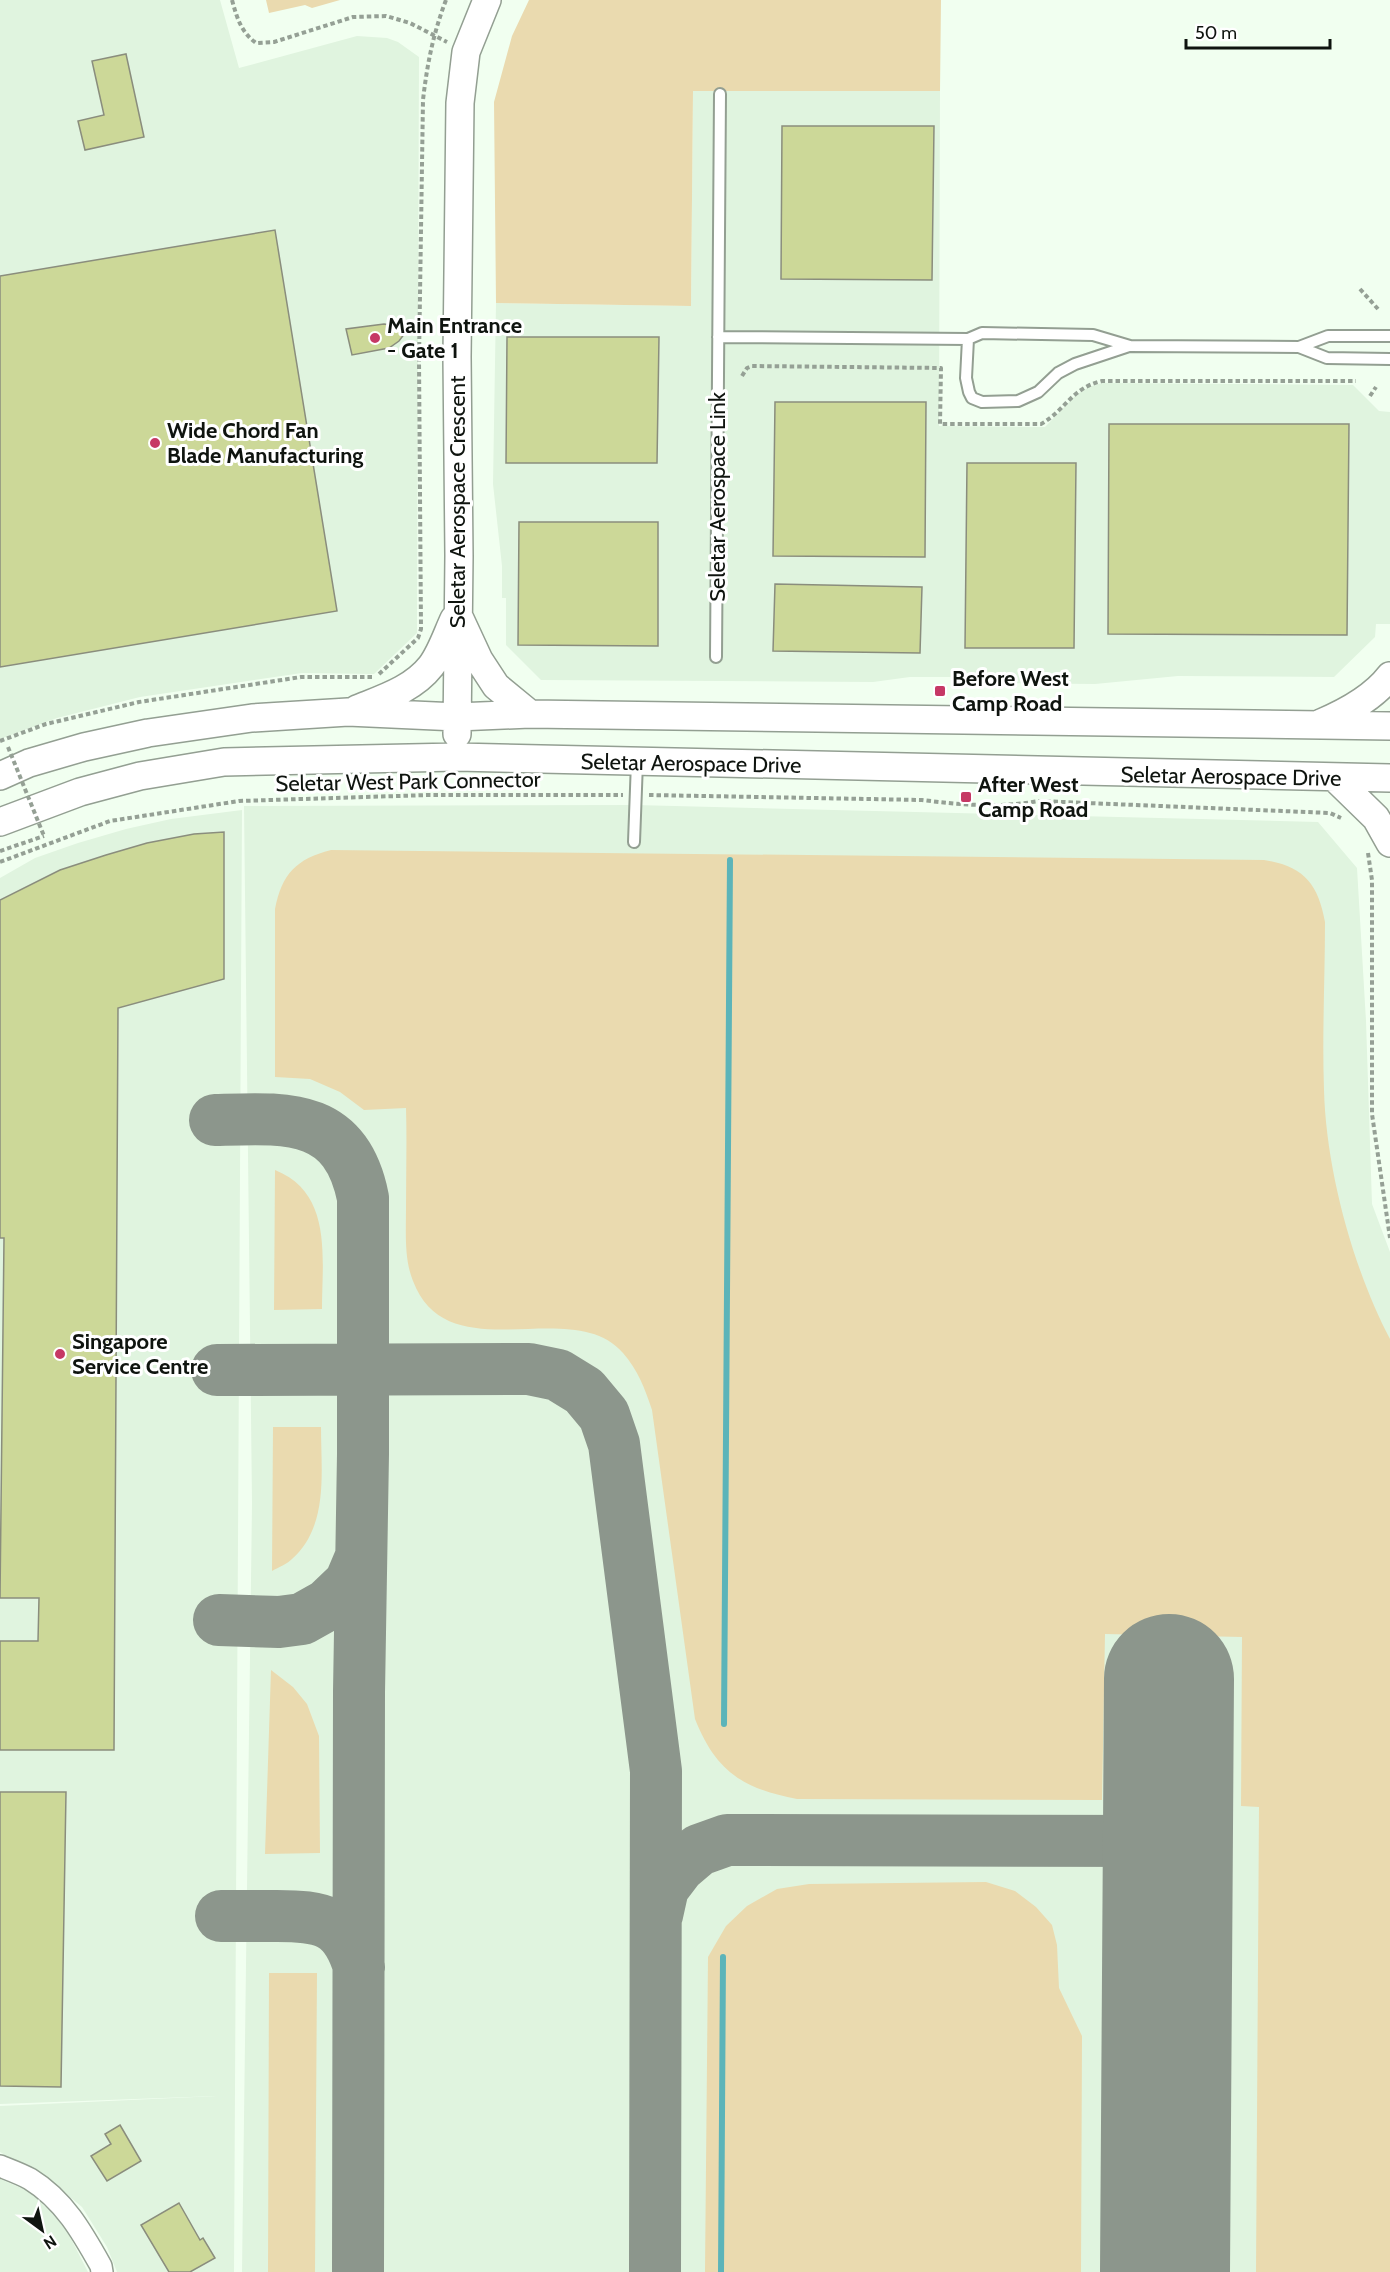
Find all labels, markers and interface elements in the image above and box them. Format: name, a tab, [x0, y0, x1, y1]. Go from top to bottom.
scale bar	[1186, 12, 1330, 50]
text: 50 m	[1195, 22, 1237, 44]
place label: Main Entrance - Gate 1	[387, 312, 522, 364]
marker: Main Entrance - Gate 1	[368, 331, 382, 345]
street label: Seletar Aerospace Crescent	[444, 375, 471, 628]
street label: Seletar Aerospace Link	[704, 392, 731, 602]
place label: Wide Chord Fan Blade Manufacturing	[167, 417, 363, 469]
marker: Wide Chord Fan Blade Manufacturing	[148, 436, 162, 450]
place label: Before West Camp Road	[952, 665, 1069, 717]
marker: Before West Camp Road	[933, 684, 947, 698]
street label: Seletar Aerospace Drive	[580, 748, 802, 779]
street label: Seletar Aerospace Drive	[1120, 761, 1342, 792]
street label: Seletar West Park Connector	[275, 766, 541, 797]
place label: After West Camp Road	[978, 771, 1088, 823]
marker: After West Camp Road	[959, 790, 973, 804]
place label: Singapore Service Centre	[72, 1328, 208, 1380]
marker: Singapore Service Centre	[53, 1347, 67, 1361]
north arrow	[12, 2200, 72, 2260]
text: N	[40, 2231, 60, 2253]

